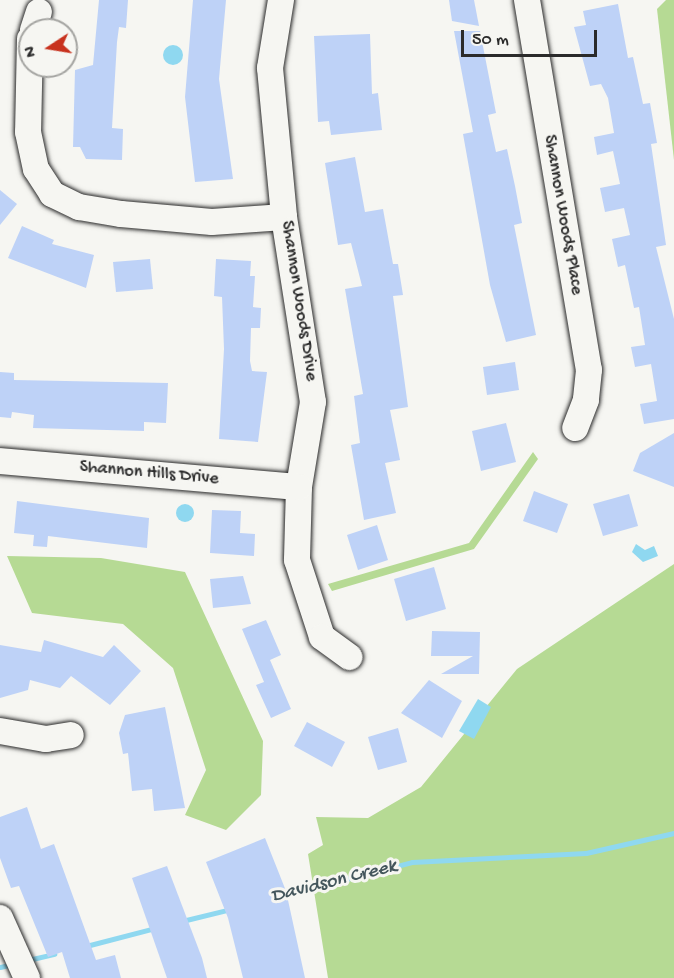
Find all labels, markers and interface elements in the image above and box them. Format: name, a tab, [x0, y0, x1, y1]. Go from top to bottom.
north arrow	[18, 18, 78, 78]
scale bar	[464, 18, 600, 56]
text: 50 m	[472, 30, 509, 51]
text: N	[21, 44, 42, 59]
street label: Shannon Woods Place	[537, 133, 587, 297]
street label: Shannon Woods Drive	[275, 219, 321, 383]
street label: Shannon Hills Drive	[79, 457, 219, 491]
water label: Davidson Creek	[269, 855, 399, 909]

